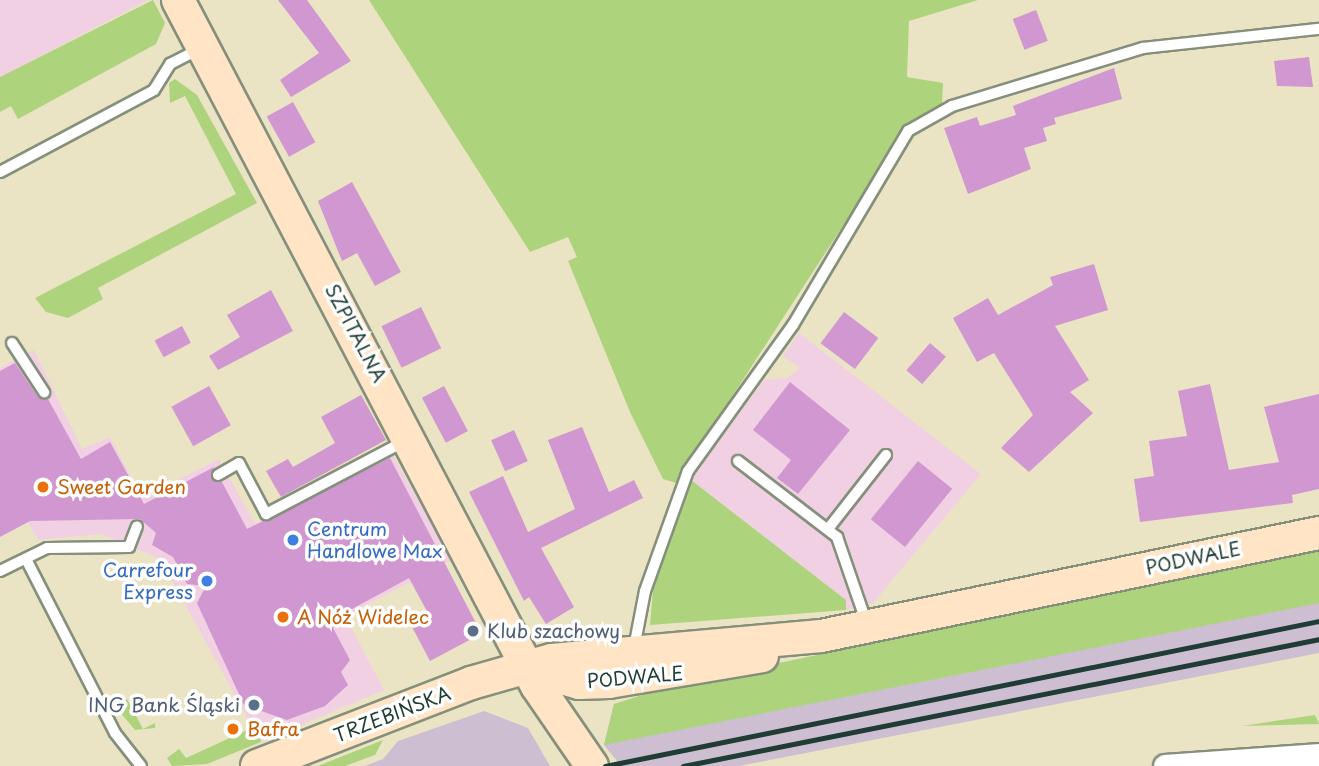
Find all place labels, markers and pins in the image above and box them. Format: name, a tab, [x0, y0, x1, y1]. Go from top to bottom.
place label: Sweet Garden	[57, 476, 186, 498]
marker: Sweet Garden	[35, 479, 51, 495]
place label: Centrum Handlowe Max	[307, 518, 442, 562]
marker: Centrum Handlowe Max	[285, 532, 301, 548]
place label: Carrefour Express	[103, 559, 193, 603]
marker: Carrefour Express	[199, 573, 215, 589]
place label: A Nóż Widelec	[297, 606, 430, 628]
marker: A Nóż Widelec	[275, 609, 291, 625]
place label: Klub szachowy	[487, 620, 619, 642]
marker: Klub szachowy	[465, 623, 481, 639]
place label: ING Bank Śląski	[88, 694, 240, 716]
marker: ING Bank Śląski	[246, 697, 262, 713]
place label: Bafra	[247, 718, 299, 740]
marker: Bafra	[225, 721, 241, 737]

